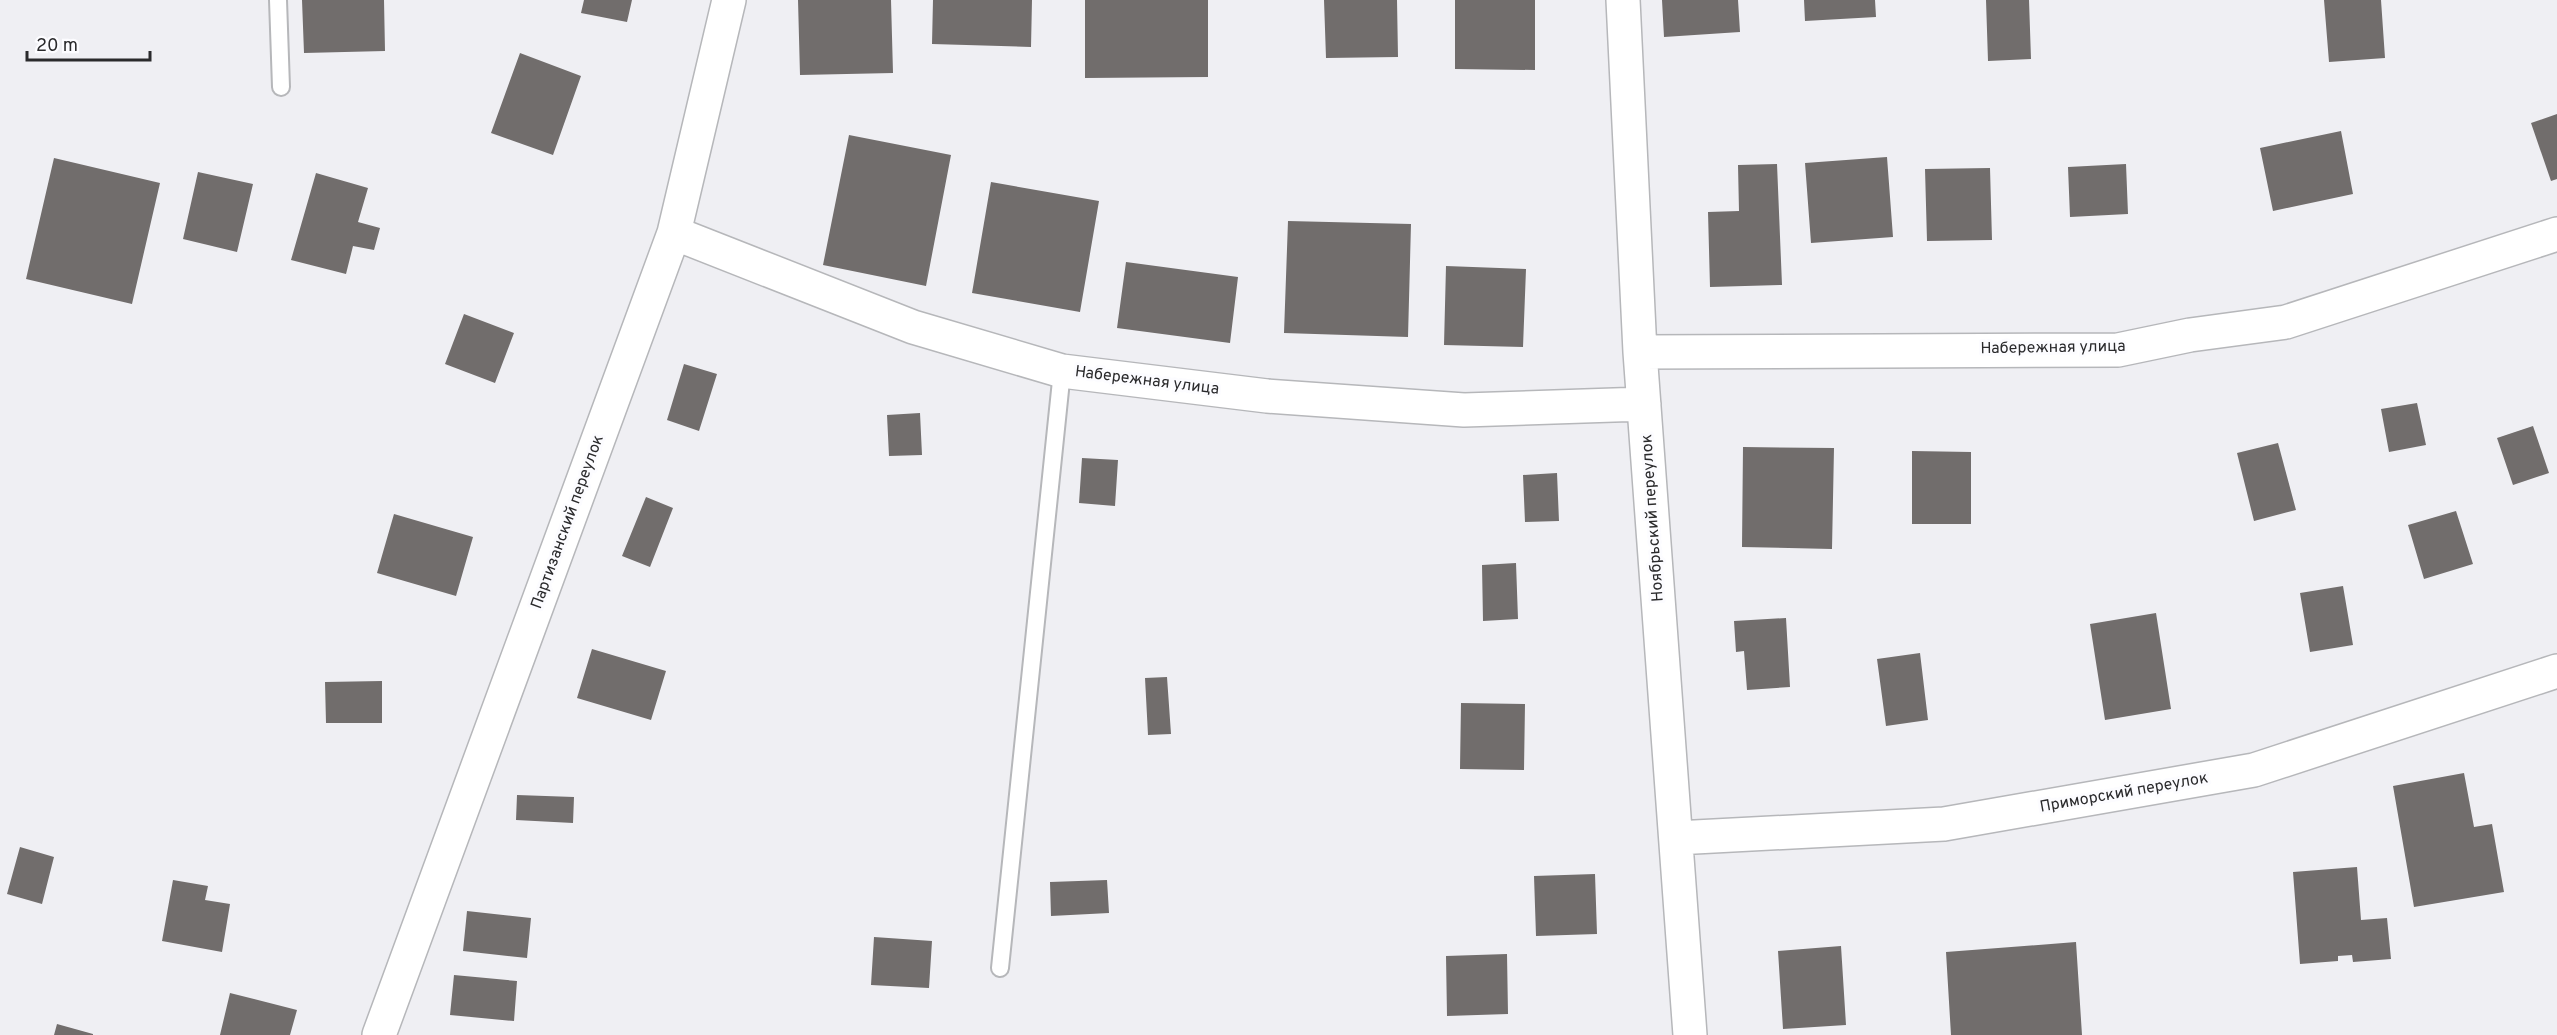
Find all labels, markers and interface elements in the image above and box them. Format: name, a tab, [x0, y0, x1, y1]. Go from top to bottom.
scale bar	[27, 24, 150, 62]
text: 20 m	[36, 35, 78, 58]
street label: Набережная улица	[1980, 337, 2126, 359]
street label: Набережная улица	[1074, 362, 1220, 400]
street label: Партизанский переулок	[527, 432, 609, 612]
street label: Ноябрьский переулок	[1637, 434, 1669, 602]
street label: Приморский переулок	[2038, 768, 2210, 818]

